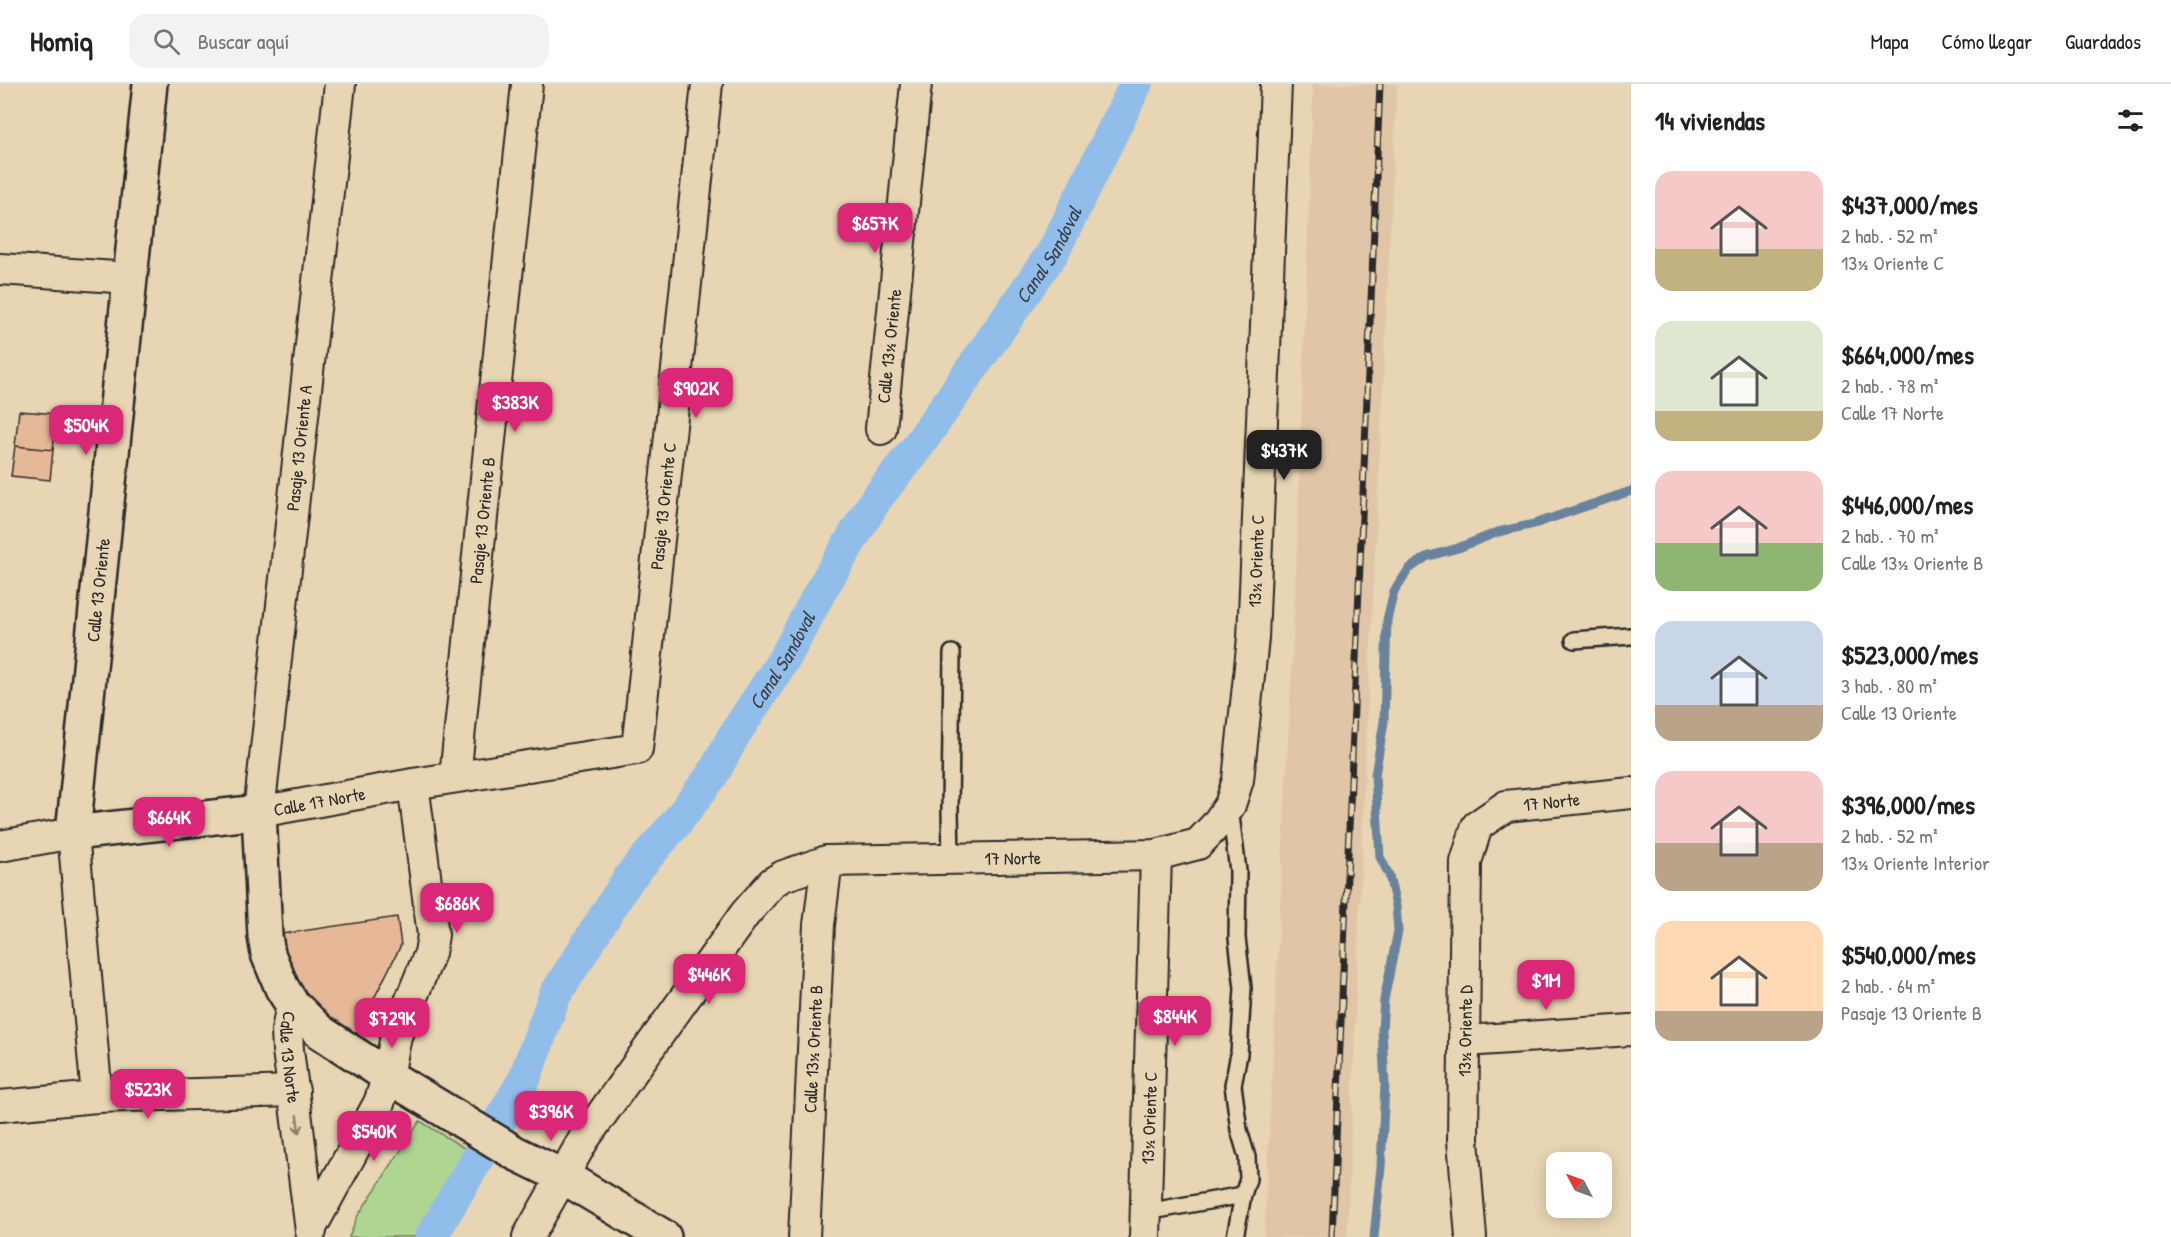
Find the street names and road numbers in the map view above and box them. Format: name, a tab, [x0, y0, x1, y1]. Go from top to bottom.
street label: Calle 13½ Oriente	[871, 288, 907, 404]
street label: Pasaje 13 Oriente A	[280, 384, 318, 512]
street label: Pasaje 13 Oriente C	[643, 441, 682, 571]
street label: Pasaje 13 Oriente B	[463, 456, 501, 585]
street label: 13½ Oriente C	[1242, 514, 1270, 608]
street label: Calle 13 Oriente	[80, 537, 116, 643]
street label: Calle 17 Norte	[272, 780, 367, 822]
street label: 17 Norte	[1522, 786, 1581, 817]
street label: 17 Norte	[984, 845, 1041, 871]
street label: Calle 13½ Oriente B	[797, 984, 829, 1114]
street label: 13½ Oriente D	[1452, 985, 1478, 1077]
street label: Calle 13 Norte	[274, 1010, 307, 1105]
street label: 13½ Oriente C	[1135, 1071, 1163, 1165]

